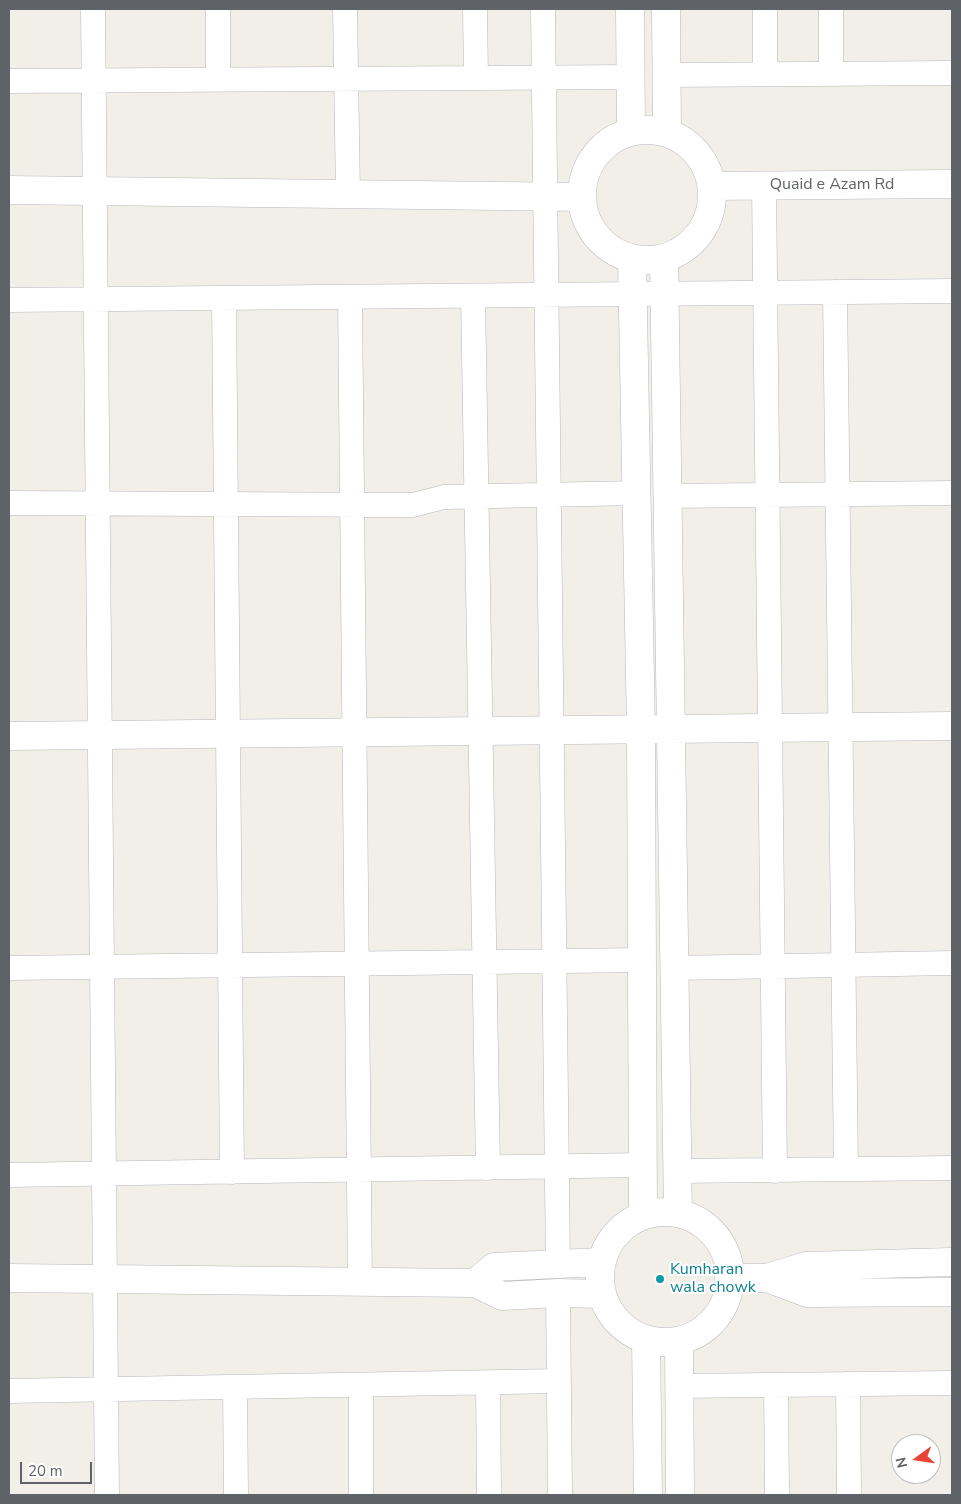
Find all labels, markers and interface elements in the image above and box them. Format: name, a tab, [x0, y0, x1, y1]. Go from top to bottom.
street label: Quaid e Azam Rd	[770, 175, 894, 195]
place label: Kumharan wala chowk	[670, 1260, 756, 1298]
marker: Kumharan wala chowk	[654, 1273, 666, 1285]
north arrow	[891, 1434, 941, 1484]
scale bar	[22, 1452, 95, 1484]
text: N	[891, 1455, 912, 1470]
text: 20 m	[28, 1461, 63, 1481]

